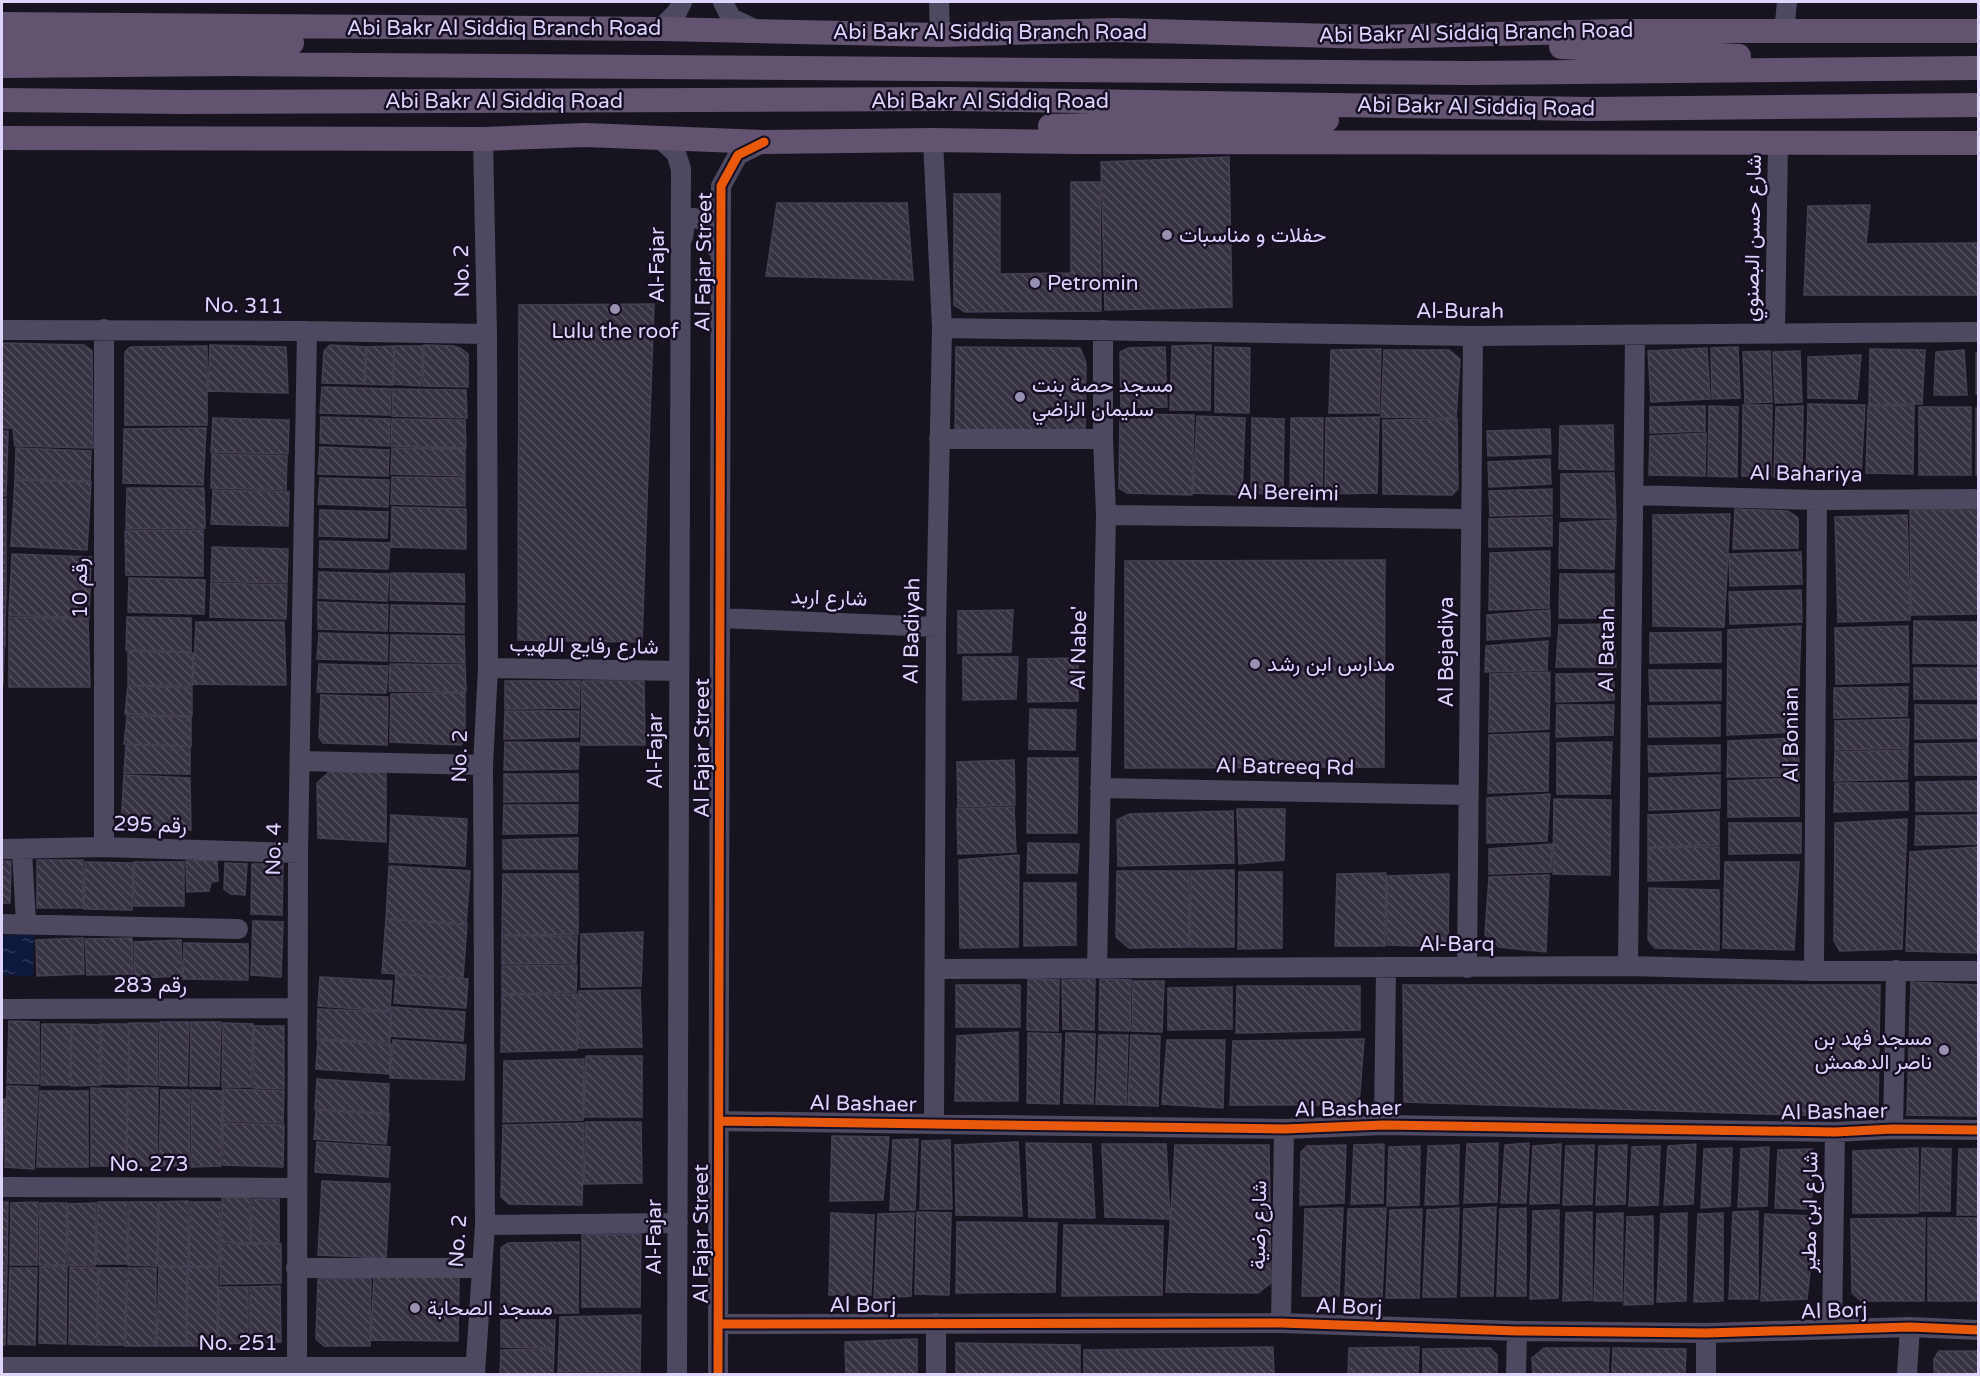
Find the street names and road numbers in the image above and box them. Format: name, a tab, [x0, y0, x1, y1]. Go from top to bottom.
street label: Abi Bakr Al Siddiq Branch Road	[347, 16, 661, 41]
street label: Abi Bakr Al Siddiq Branch Road	[1318, 18, 1634, 48]
street label: Abi Bakr Al Siddiq Branch Road	[833, 20, 1147, 45]
street label: Abi Bakr Al Siddiq Road	[385, 89, 623, 114]
street label: Abi Bakr Al Siddiq Road	[871, 89, 1109, 114]
street label: Abi Bakr Al Siddiq Road	[1357, 92, 1595, 122]
street label: شارع حسن البصنوي	[1739, 154, 1771, 322]
street label: Al Fajar Street	[690, 192, 718, 332]
street label: Al-Fajar	[645, 227, 670, 303]
street label: No. 2	[449, 244, 475, 298]
street label: No. 311	[204, 293, 284, 319]
street label: Al-Burah	[1416, 299, 1504, 324]
street label: Al Bahariya	[1749, 461, 1863, 487]
street label: Al Bereimi	[1237, 480, 1339, 506]
street label: رقم 10	[68, 558, 94, 618]
street label: Al Badiyah	[899, 577, 925, 685]
street label: شارع اربد	[790, 584, 868, 613]
street label: Al Bejadiya	[1434, 596, 1459, 708]
street label: Al Nabe'	[1066, 605, 1092, 691]
street label: Al Batah	[1594, 607, 1620, 693]
street label: شارع رفايع اللهيب	[509, 632, 659, 661]
street label: Al Fajar Street	[690, 678, 715, 818]
street label: Al Bonian	[1779, 687, 1804, 783]
street label: Al-Fajar	[643, 713, 668, 789]
street label: No. 2	[447, 729, 473, 783]
street label: Al Batreeq Rd	[1215, 753, 1355, 781]
street label: رقم 295	[113, 811, 187, 840]
street label: No. 4	[261, 822, 287, 876]
street label: Al-Barq	[1419, 932, 1495, 957]
street label: رقم 283	[113, 973, 187, 999]
street label: Al Bashaer	[809, 1091, 917, 1117]
street label: Al Bashaer	[1294, 1096, 1402, 1122]
street label: Al Bashaer	[1780, 1099, 1888, 1125]
street label: شارع ابن مطير	[1796, 1151, 1825, 1274]
street label: No. 273	[109, 1152, 189, 1177]
street label: Al Fajar Street	[689, 1164, 714, 1304]
street label: شارع رضية	[1246, 1180, 1273, 1270]
street label: Al-Fajar	[642, 1199, 667, 1275]
street label: No. 2	[444, 1214, 472, 1268]
street label: Al Borj	[830, 1293, 896, 1318]
street label: Al Borj	[1315, 1293, 1383, 1321]
street label: Al Borj	[1800, 1297, 1868, 1325]
street label: No. 251	[198, 1331, 278, 1356]

